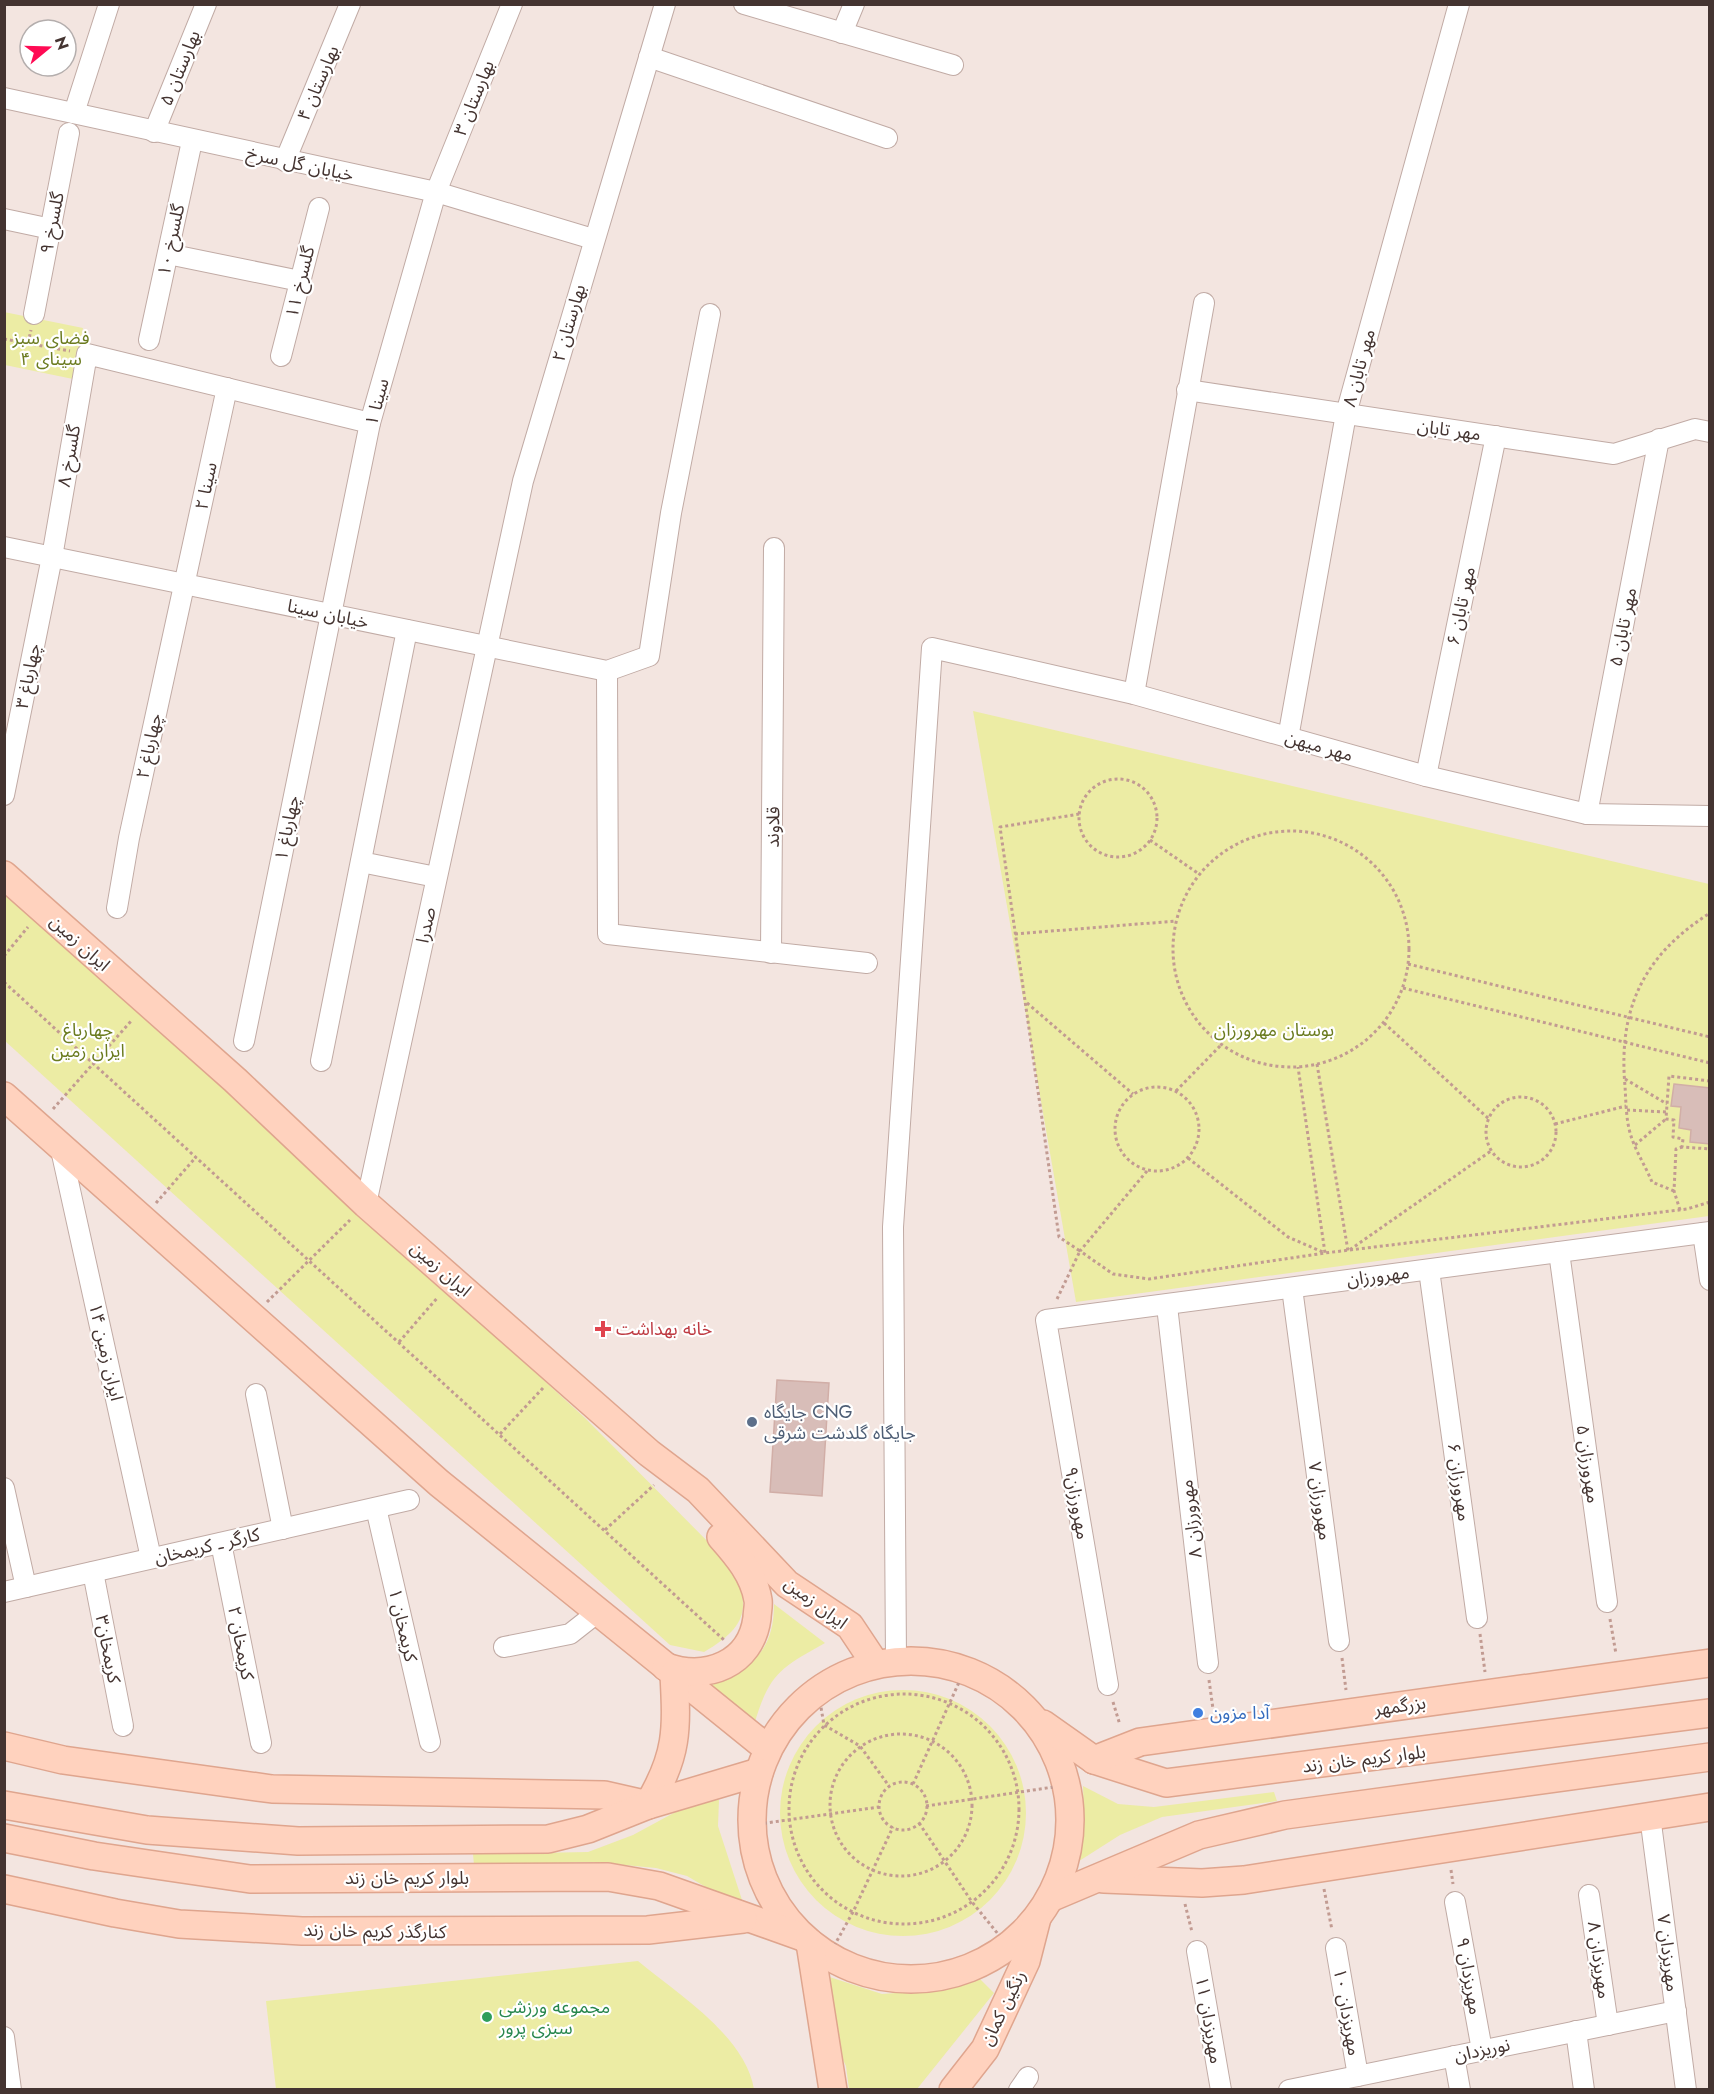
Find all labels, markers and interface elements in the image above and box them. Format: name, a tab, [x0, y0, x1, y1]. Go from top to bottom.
north arrow	[18, 18, 78, 78]
street label: بهارستان ۵	[153, 26, 207, 110]
text: N	[49, 34, 75, 53]
street label: بهارستان ۴	[291, 41, 345, 125]
street label: بهارستان ۳	[447, 56, 501, 140]
street label: خیابان گل سرخ	[244, 140, 356, 188]
street label: گلسرخ ۹	[33, 189, 71, 256]
street label: گلسرخ ۱۰	[151, 201, 191, 278]
street label: گلسرخ ۱۱	[279, 243, 322, 320]
street label: بهارستان ۲	[546, 281, 592, 365]
park label: فضای سبز سینای ۴	[12, 325, 89, 372]
street label: مهر تابان ۸	[1336, 326, 1382, 410]
street label: سینا ۱	[358, 375, 396, 429]
street label: مهر تابان	[1415, 413, 1483, 447]
street label: گلسرخ ۸	[51, 422, 87, 489]
street label: سینا ۲	[188, 460, 224, 512]
street label: مهر تابان ۶	[1440, 564, 1482, 648]
street label: مهر تابان ۵	[1603, 585, 1643, 669]
street label: خیابان سینا	[285, 593, 371, 635]
street label: چهارباغ ۳	[9, 641, 48, 711]
street label: چهارباغ ۲	[129, 711, 170, 781]
street label: مهر میهن	[1282, 724, 1356, 768]
street label: چهارباغ ۱	[268, 793, 307, 863]
street label: قلاوند	[760, 806, 786, 848]
street label: صدرا	[410, 905, 442, 945]
street label: ایران زمین	[44, 909, 116, 977]
park label: چهارباغ ایران زمین	[51, 1017, 125, 1064]
park label: بوستان مهرورزان	[1214, 1017, 1334, 1043]
street label: ایران زمین	[405, 1235, 477, 1303]
street label: مهرورزان	[1345, 1259, 1411, 1293]
street label: ایران زمین ۱۴	[82, 1301, 130, 1403]
place label: خانه بهداشت	[616, 1316, 712, 1342]
marker: خانه بهداشت	[594, 1320, 612, 1338]
place label: جایگاه CNG جایگاه گلدشت شرقی	[764, 1399, 916, 1446]
marker: جایگاه CNG جایگاه گلدشت شرقی	[745, 1415, 759, 1429]
street label: مهرورزان ۵	[1570, 1423, 1606, 1505]
street label: مهرورزان ۶	[1441, 1441, 1477, 1523]
street label: مهرورزان ۷	[1302, 1460, 1338, 1542]
street label: مهرورزان۹	[1058, 1465, 1096, 1541]
street label: مهرورزان ۸	[1173, 1478, 1209, 1560]
street label: کارگر ـ کریمخان	[152, 1521, 263, 1571]
street label: ایران زمین	[779, 1570, 853, 1636]
street label: کریمخان ۱	[382, 1586, 424, 1665]
street label: کریمخان ۲	[221, 1604, 261, 1683]
street label: کریمخان۳	[89, 1613, 127, 1686]
street label: بزرگمهر	[1371, 1690, 1428, 1723]
place label: آدا مزون	[1210, 1700, 1270, 1726]
marker: آدا مزون	[1191, 1706, 1205, 1720]
street label: بلوار کریم خان زند	[1301, 1739, 1427, 1779]
street label: بلوار کریم خان زند	[345, 1865, 469, 1891]
street label: مهریزدان ۷	[1650, 1913, 1686, 1993]
street label: کنارگذر کریم خان زند	[303, 1917, 447, 1945]
street label: مهریزدان ۸	[1581, 1920, 1617, 2000]
street label: مهریزدان ۹	[1449, 1935, 1489, 2017]
street label: رنگین کمان	[974, 1966, 1032, 2050]
street label: مهریزدان ۱۰	[1327, 1966, 1367, 2058]
street label: مهریزدان ۱۱	[1189, 1974, 1229, 2066]
place label: مجموعه ورزشی سبزی پرور	[498, 1994, 610, 2041]
marker: مجموعه ورزشی سبزی پرور	[480, 2010, 494, 2024]
street label: نوریزدان	[1452, 2031, 1512, 2069]

